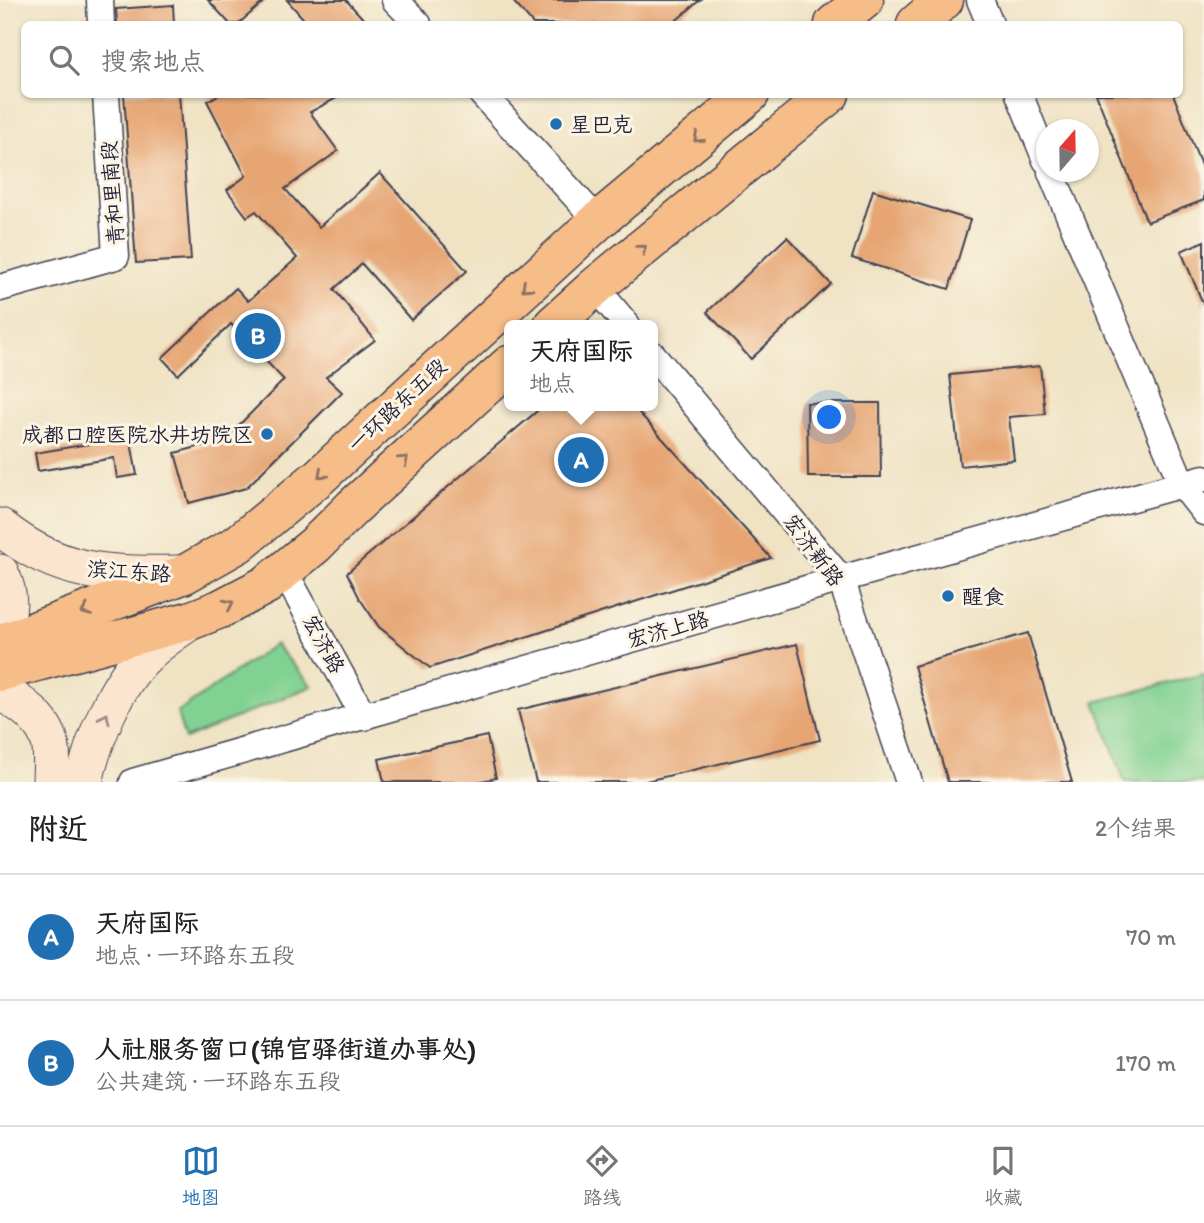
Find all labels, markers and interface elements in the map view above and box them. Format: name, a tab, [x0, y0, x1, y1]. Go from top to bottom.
search box	[21, 21, 1183, 98]
icon: search	[45, 41, 83, 79]
text: 搜索地点	[101, 45, 205, 77]
place label: 星巴克	[570, 112, 633, 137]
marker: 星巴克	[548, 116, 564, 132]
north arrow	[1036, 119, 1099, 182]
one-way arrow	[693, 130, 706, 142]
street label: 青和里南段	[96, 140, 128, 246]
one-way arrow	[633, 245, 646, 257]
one-way arrow	[521, 279, 534, 291]
pin: B	[235, 310, 281, 362]
popup	[504, 320, 658, 411]
text: 天府国际	[529, 335, 633, 367]
street label: 一环路东五段	[342, 353, 452, 457]
text: 地点	[529, 369, 575, 397]
your location	[812, 400, 846, 434]
place label: 成都口腔医院水井坊院区	[22, 422, 253, 447]
marker: 成都口腔医院水井坊院区	[259, 426, 275, 442]
pin: A	[558, 434, 604, 486]
one-way arrow	[396, 456, 409, 468]
one-way arrow	[317, 466, 330, 478]
street label: 宏济新路	[779, 509, 849, 591]
street label: 滨江东路	[86, 556, 172, 586]
place label: 醒食	[962, 584, 1004, 609]
marker: 醒食	[940, 588, 956, 604]
one-way arrow	[222, 598, 234, 612]
one-way arrow	[81, 603, 93, 617]
street label: 宏济上路	[624, 605, 712, 653]
street label: 宏济路	[298, 610, 350, 678]
one-way arrow	[97, 712, 111, 725]
text: 附近	[28, 810, 88, 847]
text: 2个结果	[1095, 814, 1176, 842]
text: 天府国际	[95, 907, 199, 939]
text: A	[44, 923, 58, 951]
text: 70 m	[1126, 923, 1176, 951]
text: 地点 · 一环路东五段	[95, 941, 295, 969]
text: 人社服务窗口(锦官驿街道办事处)	[95, 1033, 476, 1065]
text: B	[44, 1049, 58, 1077]
text: 170 m	[1115, 1049, 1176, 1077]
text: 公共建筑 · 一环路东五段	[95, 1067, 341, 1095]
tab: 地图	[182, 1142, 220, 1209]
tab: 路线	[583, 1142, 621, 1209]
tab: 收藏	[984, 1142, 1022, 1209]

